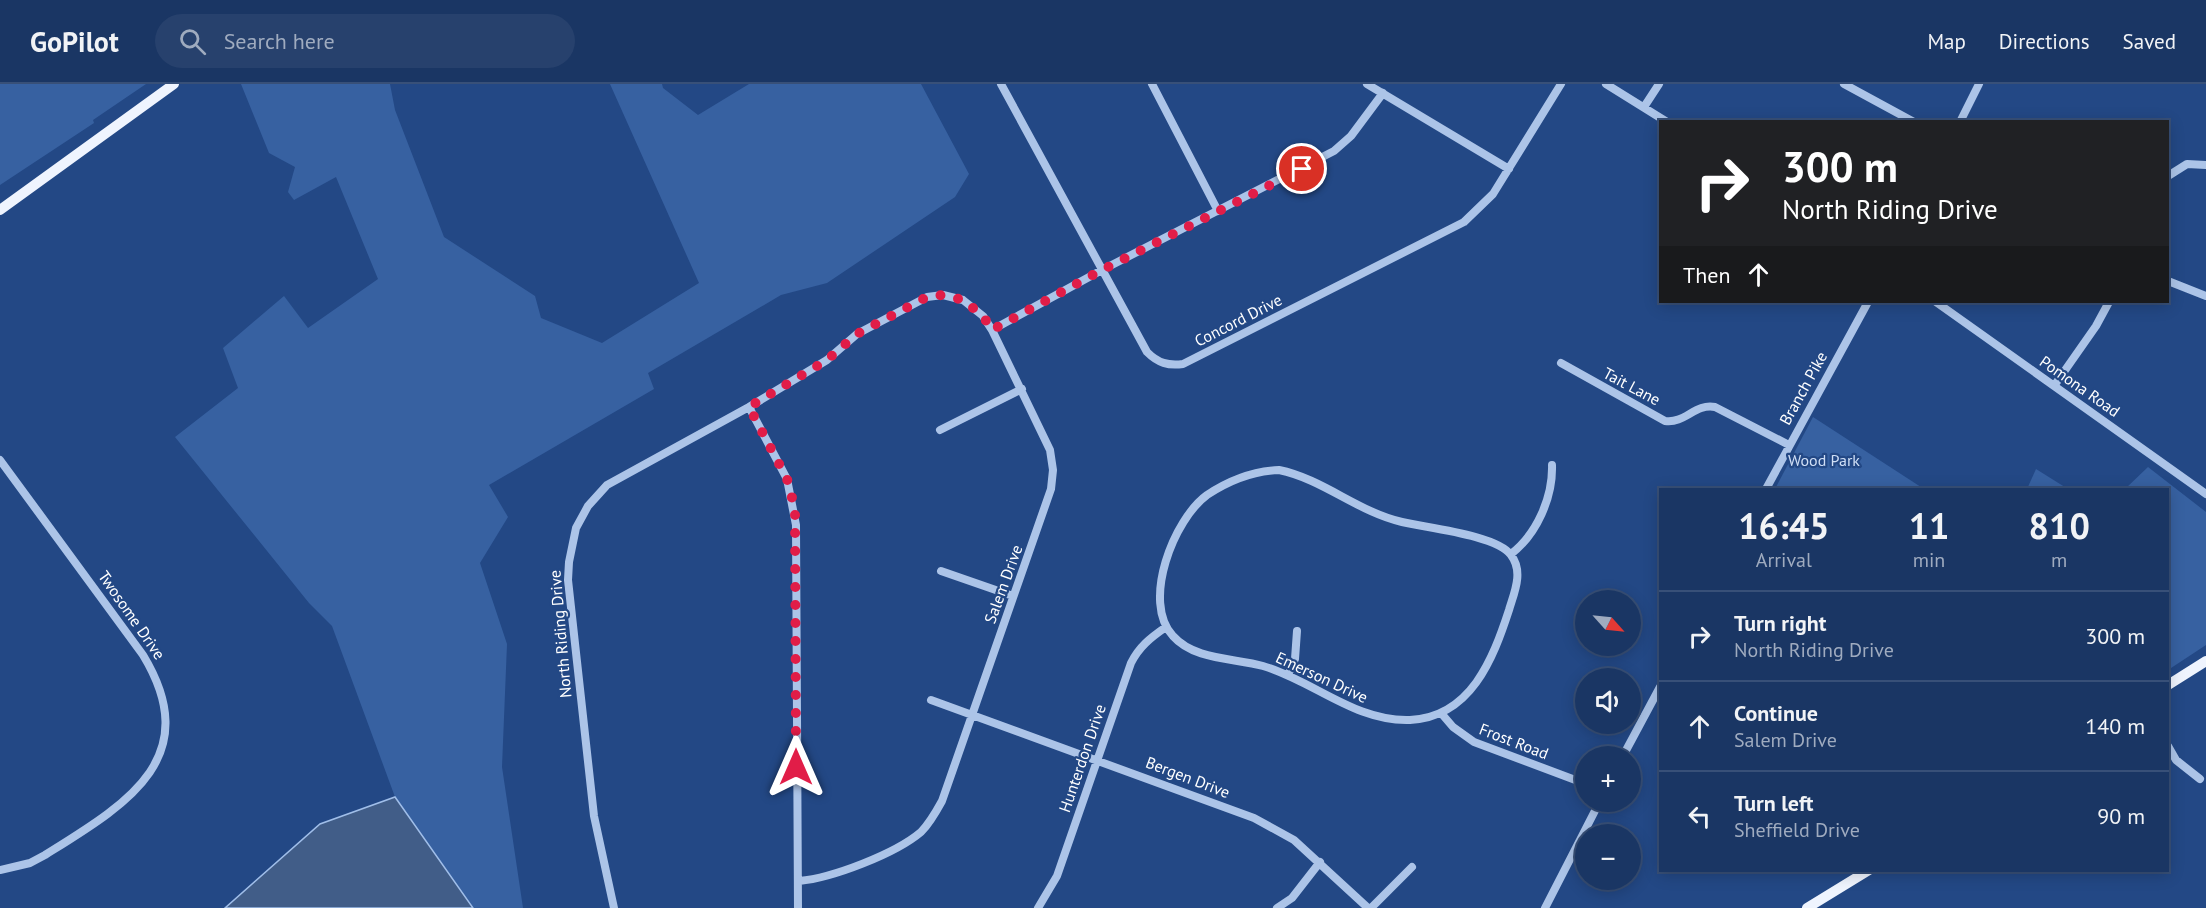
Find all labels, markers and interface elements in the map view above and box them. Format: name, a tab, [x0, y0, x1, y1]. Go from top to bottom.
search box	[155, 14, 575, 68]
text: GoPilot	[30, 23, 119, 60]
icon: search	[176, 25, 209, 58]
text: Search here	[224, 27, 335, 55]
text: Map	[1927, 28, 1966, 55]
text: Directions	[1999, 28, 2090, 55]
text: Saved	[2123, 28, 2176, 55]
text: 300 m	[1782, 139, 1898, 194]
pin	[1276, 143, 1327, 194]
icon: right	[1683, 144, 1761, 222]
icon: arrive	[1285, 152, 1318, 185]
text: North Riding Drive	[1782, 192, 1998, 226]
icon: ahead	[1742, 258, 1775, 291]
text: Then	[1683, 261, 1730, 289]
street label: Concord Drive	[1191, 289, 1285, 351]
street label: Branch Pike	[1775, 348, 1831, 428]
street label: Pomona Road	[2036, 351, 2124, 421]
street label: Tait Lane	[1600, 363, 1664, 409]
park label: Wood Park	[1788, 450, 1860, 470]
text: 16:45	[1738, 502, 1829, 549]
text: 11	[1909, 502, 1949, 549]
text: 810	[2029, 502, 2090, 549]
street label: Salem Drive	[980, 542, 1026, 626]
text: Arrival	[1756, 547, 1812, 573]
text: min	[1913, 547, 1945, 573]
text: m	[2051, 547, 2067, 573]
street label: Twosome Drive	[94, 567, 170, 663]
street label: North Riding Drive	[544, 569, 576, 699]
north arrow	[1575, 590, 1641, 656]
map controls	[1575, 590, 1641, 890]
text: Turn right	[1734, 609, 1826, 637]
icon: right	[1683, 620, 1716, 653]
text: 300 m	[2085, 622, 2145, 650]
text: North Riding Drive	[1734, 637, 1894, 663]
street label: Emerson Drive	[1273, 647, 1371, 707]
button: sound	[1575, 668, 1641, 734]
text: Continue	[1734, 699, 1818, 727]
street label: Hunterdon Drive	[1054, 701, 1110, 815]
icon: ahead	[1683, 710, 1716, 743]
text: 140 m	[2085, 712, 2145, 740]
street label: Frost Road	[1477, 719, 1551, 763]
text: Salem Drive	[1734, 727, 1837, 753]
position arrow	[764, 735, 828, 799]
button: +	[1575, 746, 1641, 812]
street label: Bergen Drive	[1143, 752, 1233, 802]
text: Turn left	[1734, 789, 1814, 817]
icon: left	[1683, 800, 1716, 833]
text: 90 m	[2097, 802, 2145, 830]
text: Sheffield Drive	[1734, 817, 1860, 843]
button: −	[1575, 824, 1641, 890]

